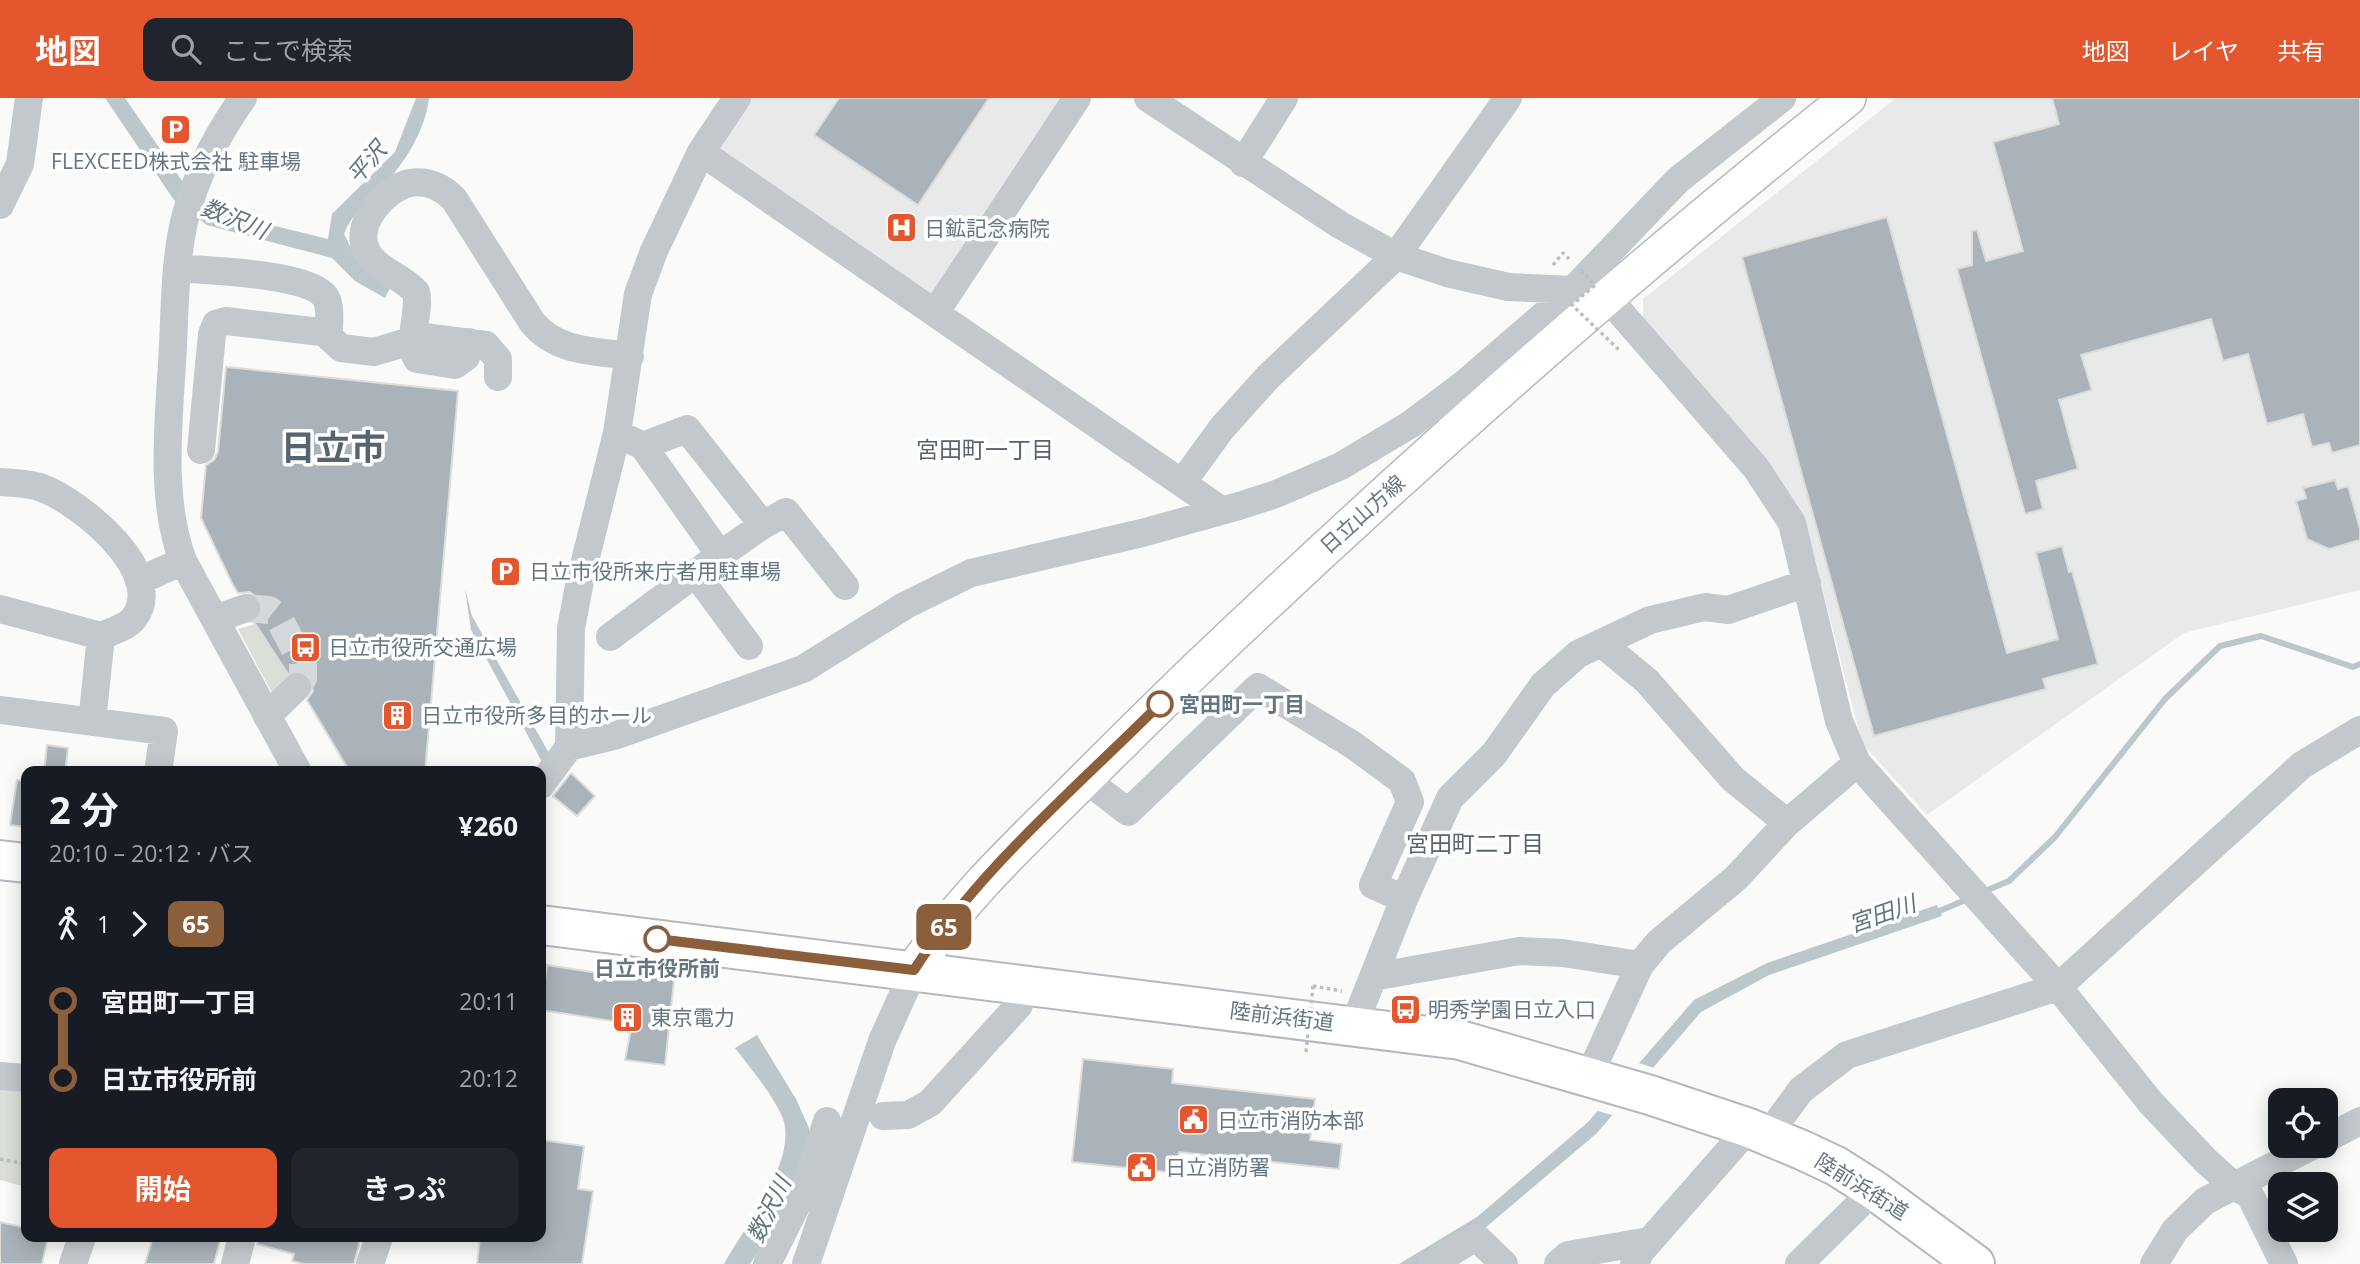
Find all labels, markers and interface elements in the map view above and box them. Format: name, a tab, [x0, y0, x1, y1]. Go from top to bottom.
search box	[143, 18, 633, 81]
text: 地図	[35, 28, 101, 73]
icon: search	[167, 30, 205, 68]
text: ここで検索	[223, 32, 353, 68]
text: 地図	[2082, 34, 2130, 67]
text: レイヤ	[2168, 34, 2239, 67]
text: 共有	[2277, 34, 2325, 67]
parking icon: FLEXCEED株式会社 駐車場	[159, 112, 193, 146]
water label: 平沢	[339, 132, 395, 190]
place label: FLEXCEED株式会社 駐車場	[51, 147, 301, 175]
water label: 数沢川	[197, 190, 276, 247]
hospital icon: 日鉱記念病院	[884, 211, 918, 245]
place label: 日鉱記念病院	[924, 214, 1050, 242]
district label: 日立市	[280, 423, 386, 470]
district label: 宮田町一丁目	[916, 433, 1054, 465]
street label: 日立山方線	[1314, 468, 1410, 560]
parking icon: 日立市役所来庁者用駐車場	[489, 554, 523, 588]
place label: 日立市役所来庁者用駐車場	[529, 557, 781, 585]
bus stop icon: 日立市役所交通広場	[288, 630, 322, 664]
place label: 日立市役所交通広場	[328, 633, 517, 661]
place label: 宮田町一丁目	[1179, 690, 1305, 718]
marker: 宮田町一丁目	[1147, 691, 1173, 717]
building icon: 日立市役所多目的ホール	[381, 698, 415, 732]
place label: 日立市役所多目的ホール	[421, 701, 652, 729]
text: 2 分	[49, 783, 119, 835]
text: ¥260	[459, 808, 518, 844]
district label: 宮田町二丁目	[1406, 827, 1544, 859]
text: 20:10 – 20:12 · バス	[49, 837, 254, 869]
water label: 宮田川	[1844, 886, 1923, 939]
line badge: 65	[912, 904, 976, 950]
icon: walk	[49, 905, 87, 943]
icon: forward	[120, 905, 158, 943]
text: 65	[182, 907, 210, 940]
text: 1	[97, 908, 110, 940]
text: 65	[930, 910, 958, 943]
marker: 日立市役所前	[644, 926, 670, 952]
place label: 日立市役所前	[594, 954, 720, 982]
text: 宮田町一丁目	[101, 984, 257, 1020]
text: 20:11	[459, 985, 518, 1017]
bus stop icon: 明秀学園日立入口	[1388, 992, 1422, 1026]
place label: 明秀学園日立入口	[1428, 995, 1596, 1023]
street label: 陸前浜街道	[1228, 996, 1336, 1036]
building icon: 東京電力	[611, 1000, 645, 1034]
place label: 東京電力	[651, 1003, 735, 1031]
text: 日立市役所前	[101, 1061, 257, 1097]
text: 20:12	[459, 1062, 518, 1094]
map controls	[2268, 1088, 2338, 1242]
button: locate	[2268, 1088, 2338, 1158]
public building icon: 日立市消防本部	[1177, 1103, 1211, 1137]
place label: 日立市消防本部	[1217, 1106, 1364, 1134]
street label: 陸前浜街道	[1810, 1146, 1914, 1226]
button: 開始	[49, 1148, 277, 1228]
button: きっぷ	[291, 1148, 518, 1228]
public building icon: 日立消防署	[1125, 1150, 1159, 1184]
place label: 日立消防署	[1165, 1153, 1270, 1181]
water label: 数沢川	[738, 1168, 799, 1247]
button: layers	[2268, 1172, 2338, 1242]

